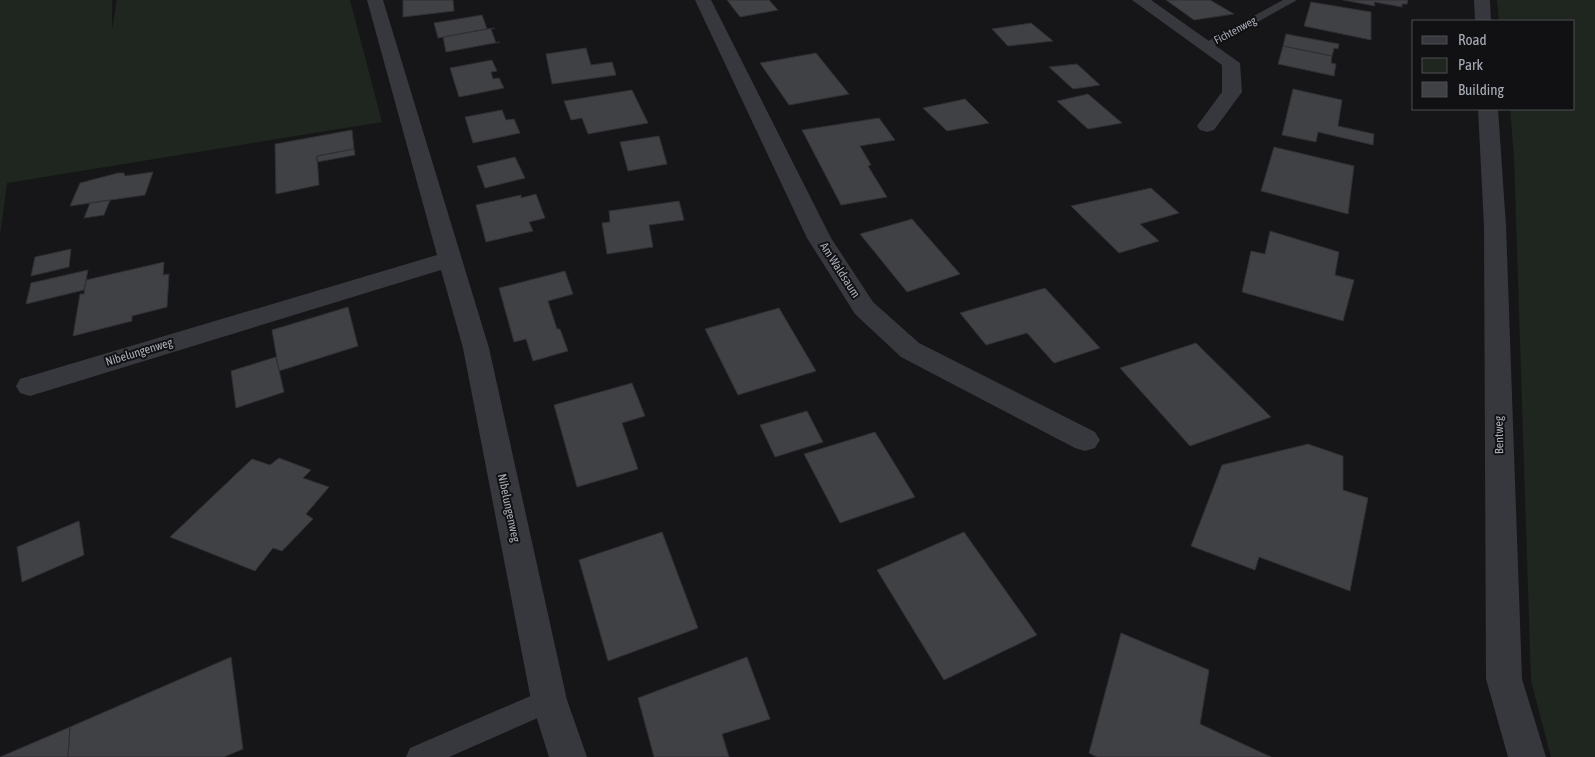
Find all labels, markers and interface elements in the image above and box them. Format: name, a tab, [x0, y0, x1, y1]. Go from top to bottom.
street label: Fichtenweg	[1212, 14, 1258, 46]
legend	[1412, 20, 1575, 110]
text: Road	[1458, 31, 1487, 48]
text: Park	[1458, 56, 1483, 73]
text: Building	[1458, 81, 1504, 98]
street label: Am Waldsaum	[817, 240, 863, 300]
street label: Nibelungenweg	[104, 335, 175, 369]
street label: Bentweg	[1492, 415, 1506, 454]
street label: Nibelungenweg	[495, 472, 523, 544]

